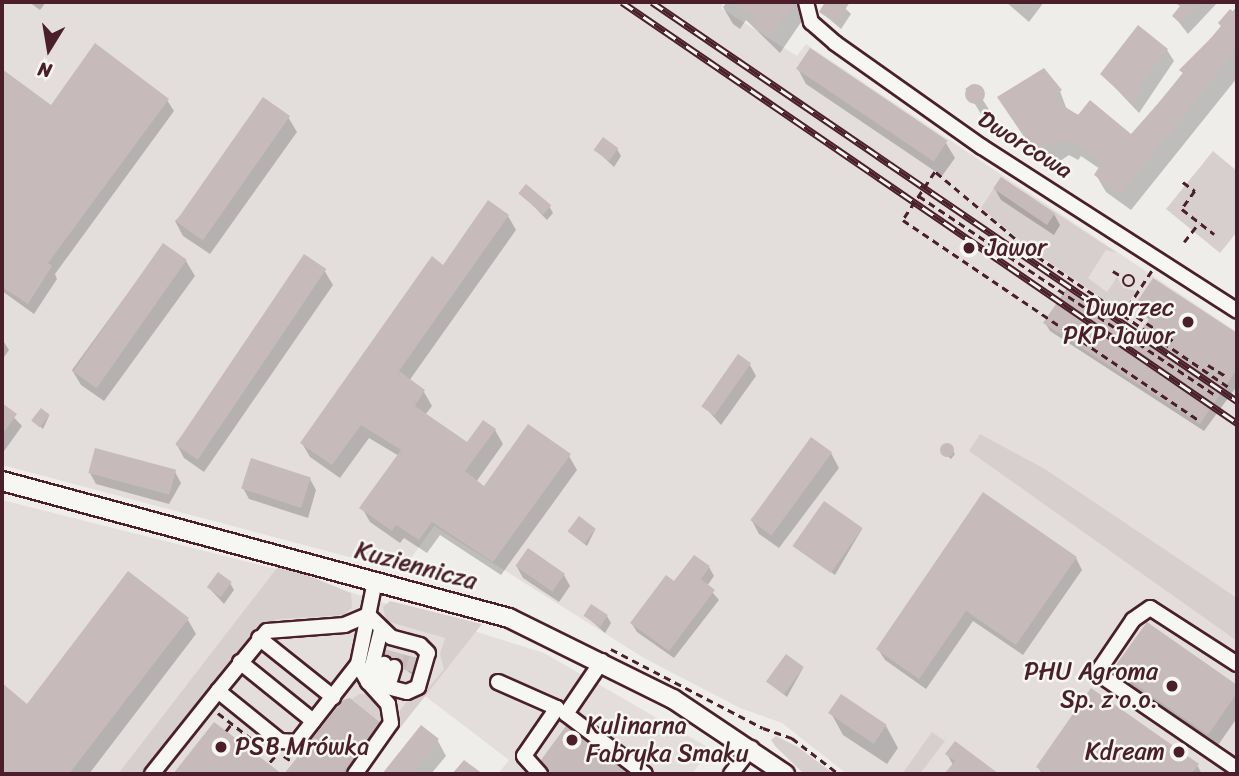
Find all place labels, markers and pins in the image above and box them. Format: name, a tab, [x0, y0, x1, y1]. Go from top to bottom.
place label: Jawor	[985, 234, 1047, 262]
marker: Jawor	[959, 238, 979, 258]
place label: Dworzec PKP Jawor	[1063, 294, 1174, 350]
marker: Dworzec PKP Jawor	[1180, 314, 1196, 330]
place label: PHU Agroma Sp. z o.o.	[1024, 658, 1158, 714]
marker: PHU Agroma Sp. z o.o.	[1164, 678, 1180, 694]
place label: Kulinarna Fabryka Smaku	[586, 712, 749, 768]
marker: Kulinarna Fabryka Smaku	[564, 732, 580, 748]
place label: PSB Mrówka	[235, 733, 369, 761]
place label: Kdream	[1085, 738, 1165, 766]
marker: PSB Mrówka	[213, 739, 229, 755]
marker: Kdream	[1171, 744, 1187, 760]

